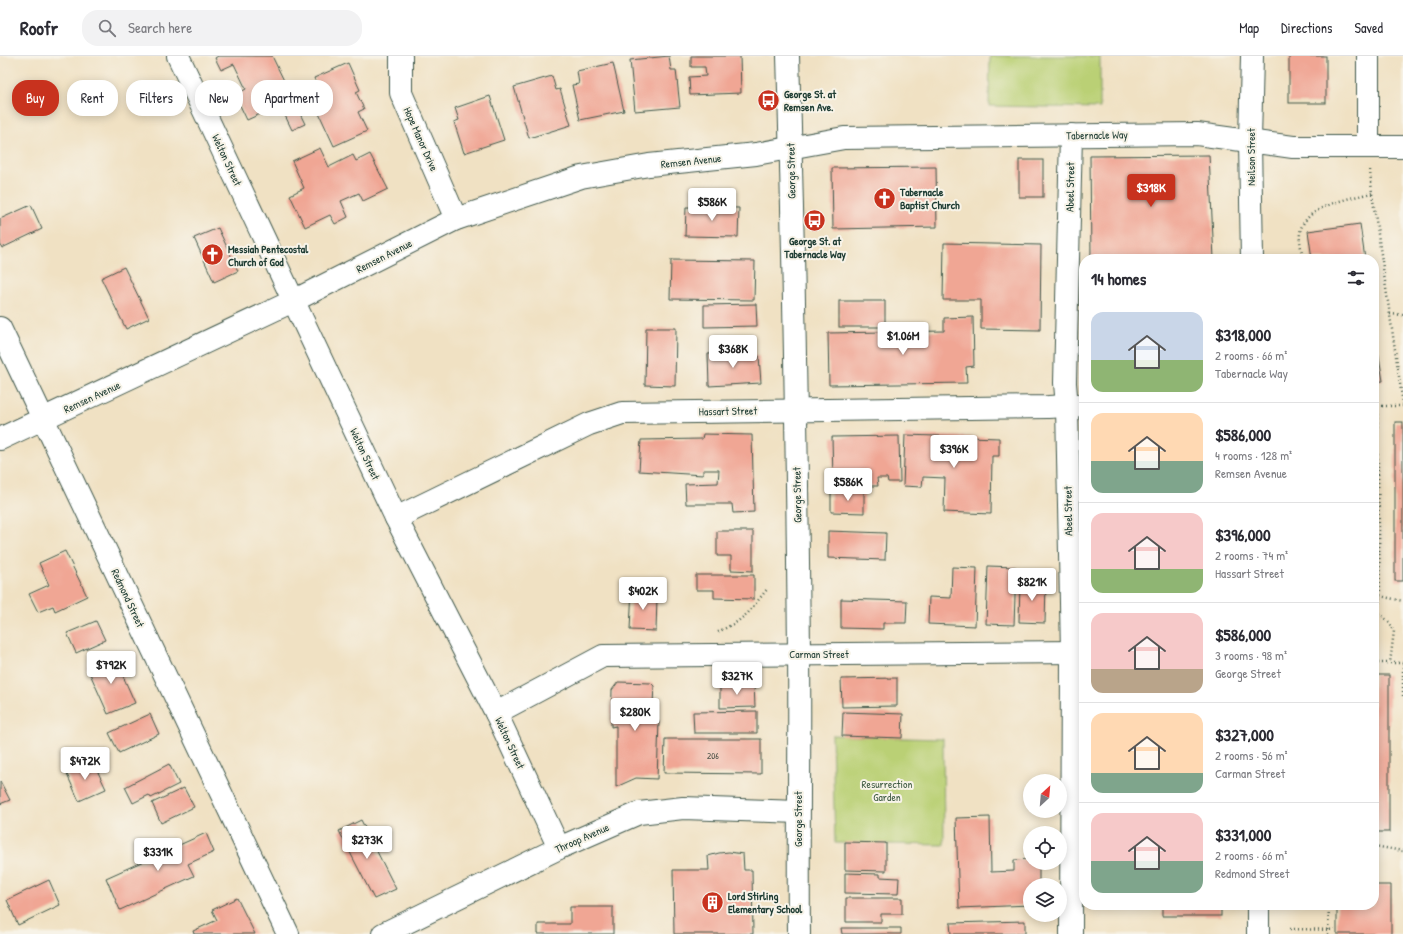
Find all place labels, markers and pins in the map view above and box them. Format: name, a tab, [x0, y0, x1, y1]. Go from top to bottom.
bus stop icon: George St. at Remsen Ave.	[755, 87, 781, 113]
place label: George St. at Remsen Ave.	[784, 87, 837, 114]
pin: $318K	[1123, 174, 1179, 208]
church icon: Tabernacle Baptist Church	[872, 185, 898, 211]
place label: Tabernacle Baptist Church	[899, 185, 960, 213]
pin: $586K	[684, 188, 740, 222]
bus stop icon: George St. at Tabernacle Way	[802, 208, 828, 234]
place label: George St. at Tabernacle Way	[783, 234, 846, 262]
church icon: Messiah Pentecostal Church of God	[200, 242, 226, 268]
place label: Messiah Pentecostal Church of God	[228, 242, 309, 269]
pin: $1.06M	[870, 322, 936, 356]
pin: $368K	[705, 335, 761, 369]
pin: $396K	[926, 435, 982, 469]
pin: $586K	[820, 468, 876, 502]
pin: $821K	[1004, 568, 1060, 602]
pin: $402K	[615, 577, 671, 611]
pin: $792K	[83, 651, 139, 685]
pin: $327K	[709, 662, 765, 696]
pin: $280K	[607, 698, 663, 732]
pin: $472K	[57, 747, 113, 781]
pin: $273K	[339, 826, 395, 860]
pin: $331K	[130, 838, 186, 872]
building icon: Lord Stirling Elementary School	[700, 889, 726, 915]
place label: Lord Stirling Elementary School	[728, 889, 803, 917]

